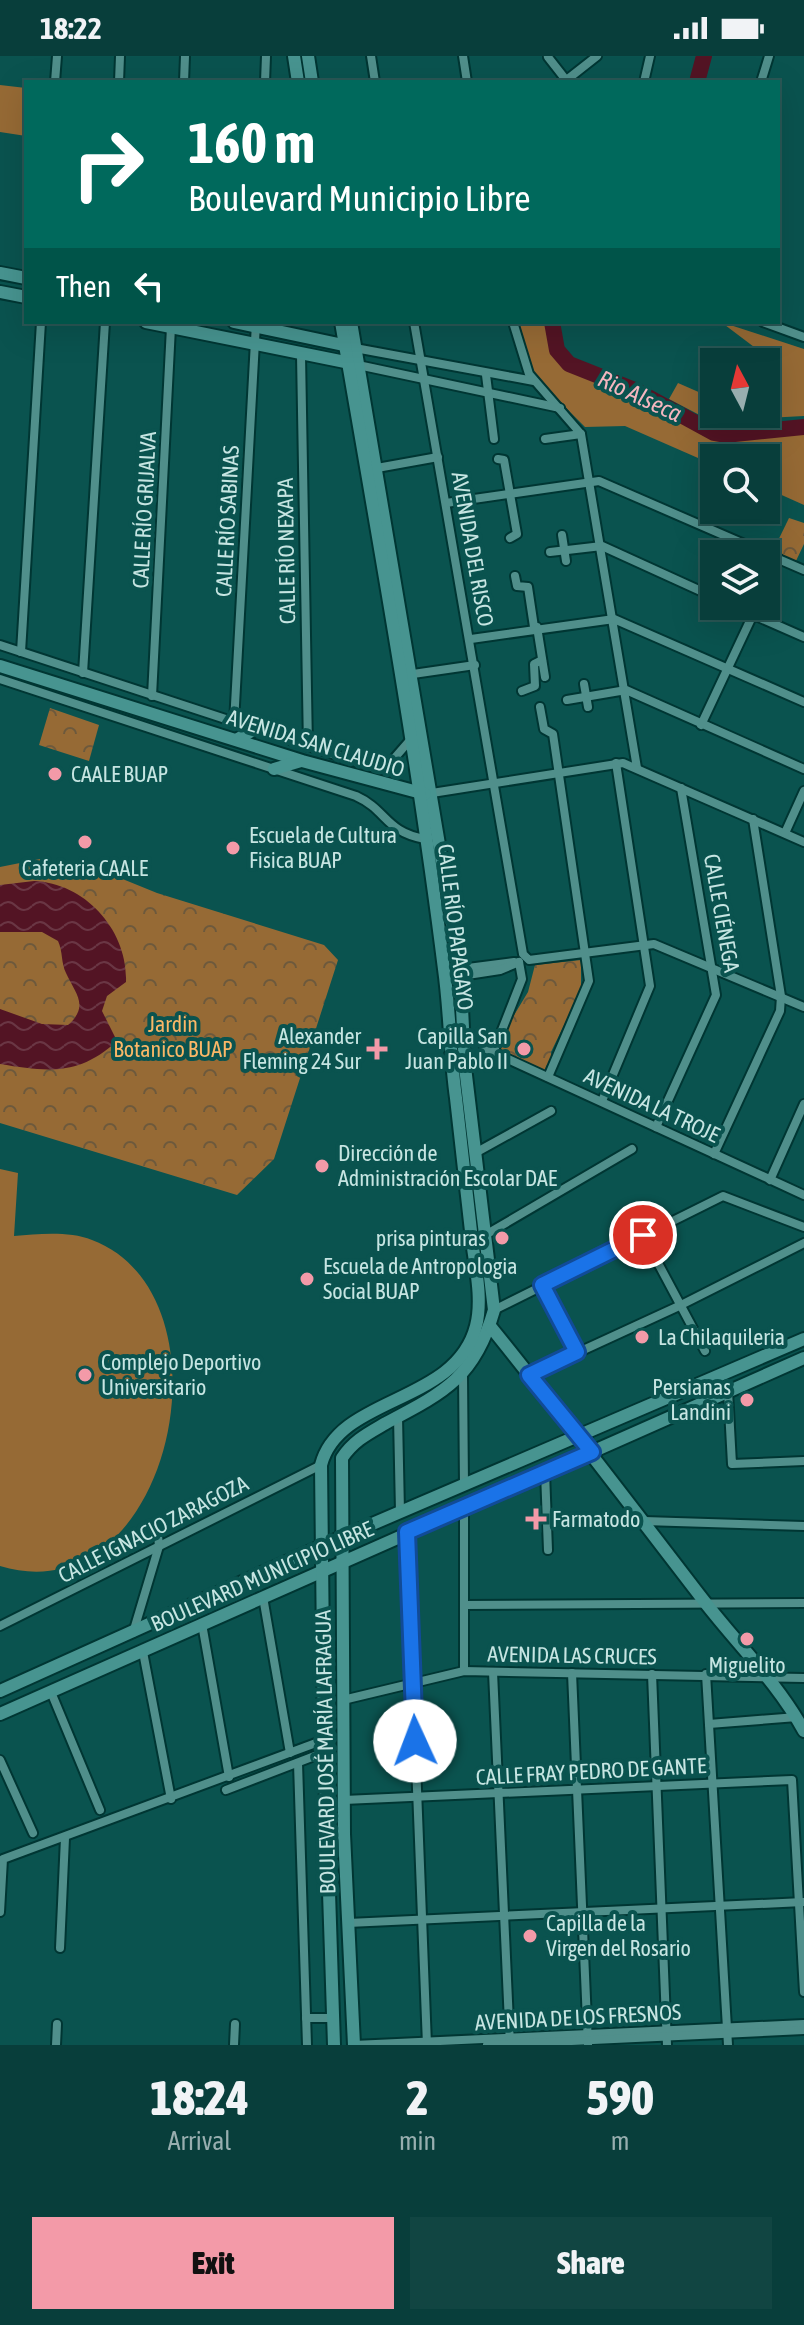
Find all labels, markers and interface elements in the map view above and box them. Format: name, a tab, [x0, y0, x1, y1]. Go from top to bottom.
text: 18:22	[40, 11, 102, 45]
text: 160 m	[188, 111, 315, 175]
icon: right	[56, 112, 160, 216]
text: Boulevard Municipio Libre	[188, 177, 531, 219]
icon: left	[127, 264, 171, 308]
text: Then	[56, 269, 111, 303]
north arrow	[700, 348, 780, 428]
map controls	[700, 348, 780, 620]
water label: Rio Alseca	[594, 365, 686, 427]
street label: CALLE RÍO GRIJALVA	[127, 431, 161, 589]
button: search	[700, 444, 780, 524]
street label: CALLE RÍO SABINAS	[210, 445, 244, 597]
street label: AVENIDA DEL RISCO	[447, 470, 499, 628]
street label: CALLE RÍO NEXAPA	[272, 477, 300, 624]
button: layers	[700, 540, 780, 620]
street label: AVENIDA SAN CLAUDIO	[224, 704, 408, 782]
place label: CAALE BUAP	[71, 761, 168, 787]
marker: CAALE BUAP	[46, 765, 64, 783]
place label: Escuela de Cultura Fisica BUAP	[249, 822, 397, 873]
marker: Cafeteria CAALE	[76, 833, 94, 851]
marker: Escuela de Cultura Fisica BUAP	[224, 839, 242, 857]
street label: CALLE RÍO PAPAGAYO	[433, 842, 479, 1012]
street label: CALLE CIÉNEGA	[699, 852, 745, 974]
place label: Cafeteria CAALE	[22, 855, 149, 881]
park label: Jardin Botanico BUAP	[113, 1011, 233, 1062]
place label: Alexander Fleming 24 Sur	[242, 1023, 362, 1074]
place label: Capilla San Juan Pablo II	[405, 1023, 508, 1074]
marker: Alexander Fleming 24 Sur	[368, 1040, 386, 1058]
marker: Capilla San Juan Pablo II	[515, 1040, 533, 1058]
street label: AVENIDA LA TROJE	[580, 1062, 724, 1148]
place label: Dirección de Administración Escolar DAE	[338, 1140, 558, 1191]
marker: Dirección de Administración Escolar DAE	[313, 1157, 331, 1175]
pin	[609, 1201, 677, 1269]
icon: arrive	[621, 1213, 665, 1257]
place label: prisa pinturas	[376, 1225, 486, 1251]
marker: prisa pinturas	[493, 1229, 511, 1247]
place label: Escuela de Antropologia Social BUAP	[323, 1253, 517, 1304]
marker: Escuela de Antropologia Social BUAP	[298, 1270, 316, 1288]
place label: La Chilaquileria	[658, 1324, 785, 1350]
marker: La Chilaquileria	[633, 1328, 651, 1346]
place label: Complejo Deportivo Universitario	[101, 1349, 261, 1400]
marker: Complejo Deportivo Universitario	[76, 1366, 94, 1384]
place label: Persianas Landini	[652, 1374, 731, 1425]
marker: Persianas Landini	[738, 1391, 756, 1409]
street label: CALLE IGNACIO ZARAGOZA	[54, 1470, 253, 1588]
place label: Farmatodo	[552, 1506, 640, 1532]
marker: Farmatodo	[527, 1510, 545, 1528]
street label: BOULEVARD MUNICIPIO LIBRE	[147, 1515, 378, 1637]
street label: BOULEVARD JOSÉ MARÍA LAFRAGUA	[310, 1609, 340, 1894]
marker: Miguelito	[738, 1630, 756, 1648]
street label: AVENIDA LAS CRUCES	[487, 1641, 657, 1669]
place label: Miguelito	[708, 1652, 786, 1678]
position arrow	[373, 1699, 457, 1783]
street label: CALLE FRAY PEDRO DE GANTE	[475, 1752, 708, 1790]
place label: Capilla de la Virgen del Rosario	[546, 1910, 691, 1961]
marker: Capilla de la Virgen del Rosario	[521, 1927, 539, 1945]
street label: AVENIDA DE LOS FRESNOS	[474, 1999, 682, 2035]
text: 18:24	[150, 2070, 249, 2125]
text: 2	[406, 2070, 429, 2125]
text: 590	[586, 2070, 654, 2125]
text: Arrival	[168, 2126, 231, 2156]
text: min	[399, 2126, 436, 2156]
text: m	[611, 2126, 629, 2156]
button: Exit	[32, 2217, 394, 2309]
button: Share	[410, 2217, 772, 2309]

